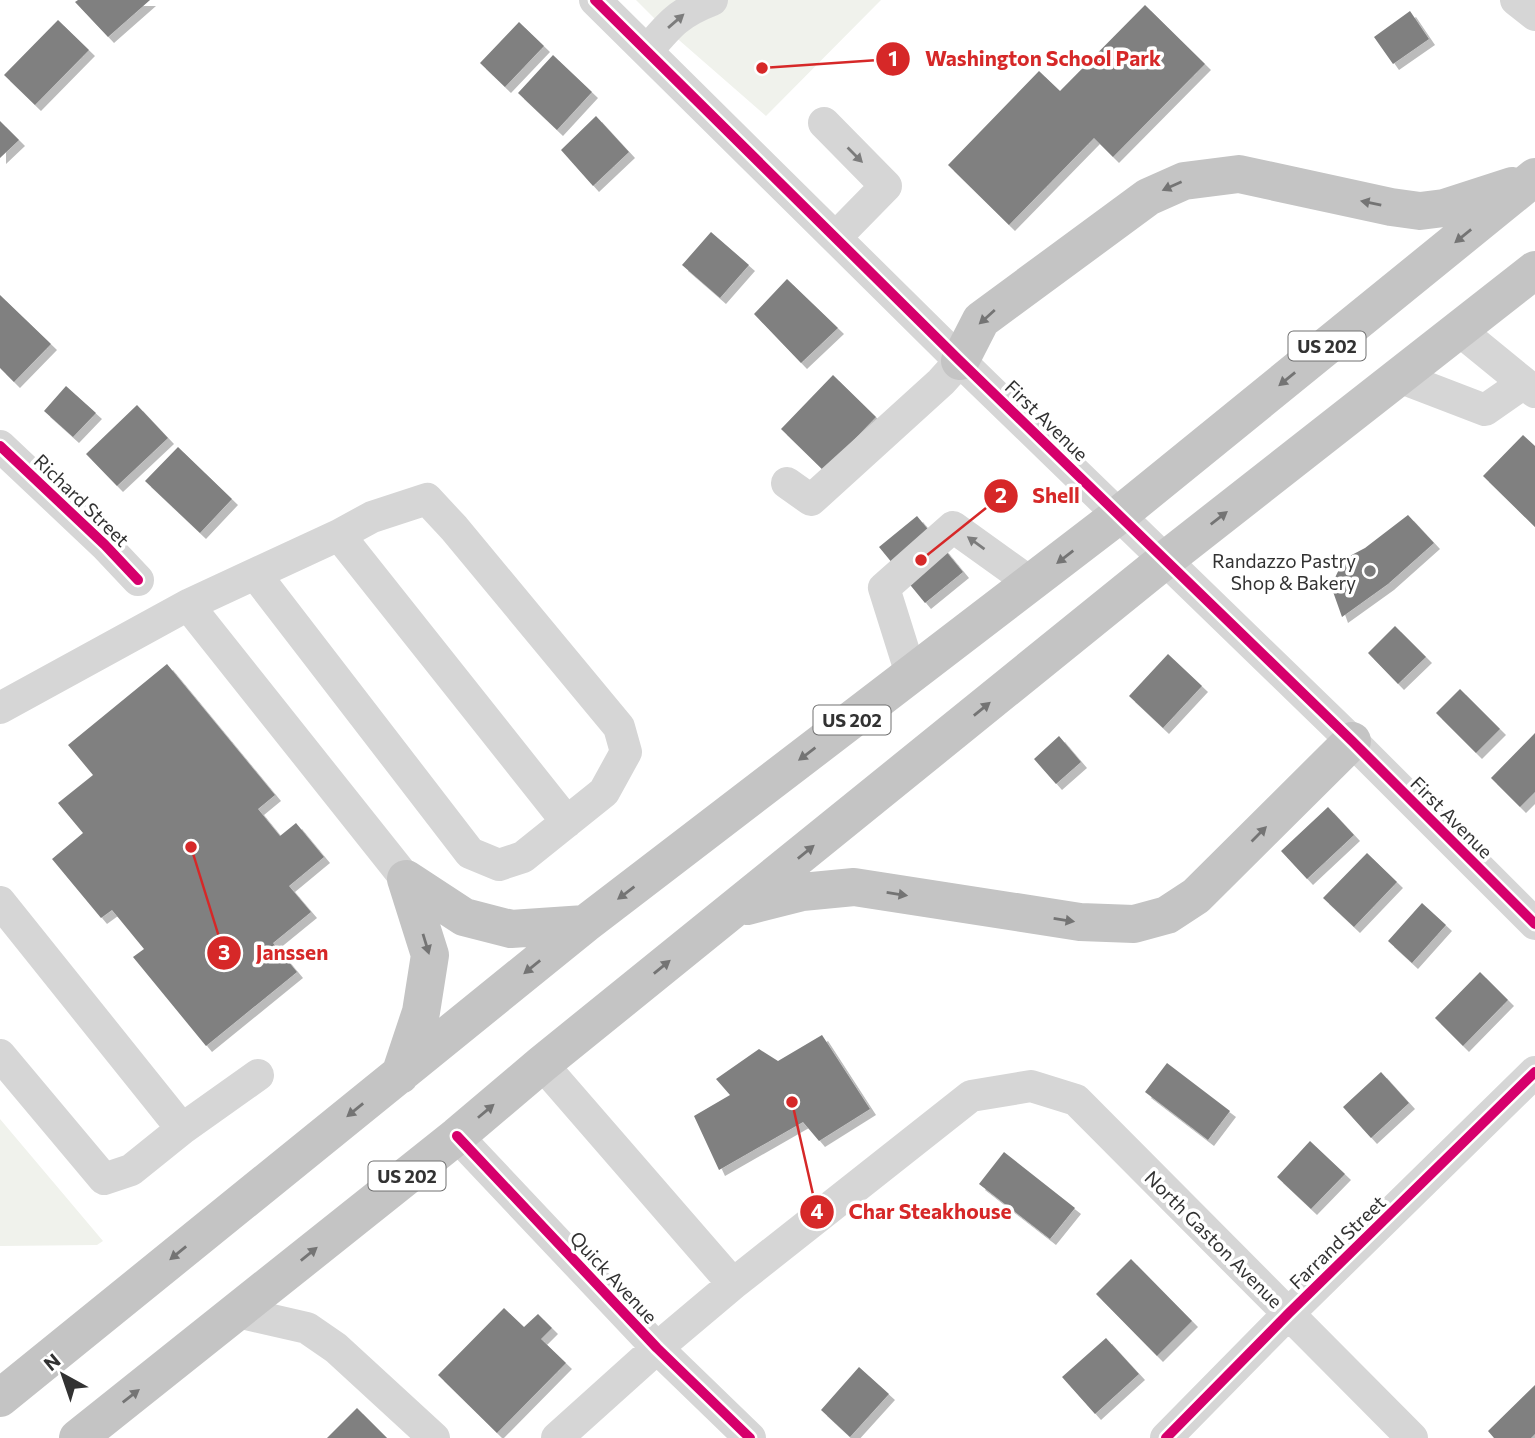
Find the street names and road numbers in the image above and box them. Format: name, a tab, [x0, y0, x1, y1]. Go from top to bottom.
road number: US 202	[1288, 332, 1366, 360]
street label: First Avenue	[1001, 375, 1093, 465]
street label: Richard Street	[30, 449, 135, 551]
road number: US 202	[814, 706, 890, 734]
street label: First Avenue	[1406, 771, 1498, 863]
road number: US 202	[368, 1162, 446, 1190]
street label: North Gaston Avenue	[1140, 1165, 1288, 1313]
street label: Farrand Street	[1284, 1190, 1390, 1294]
street label: Quick Avenue	[565, 1226, 663, 1328]

